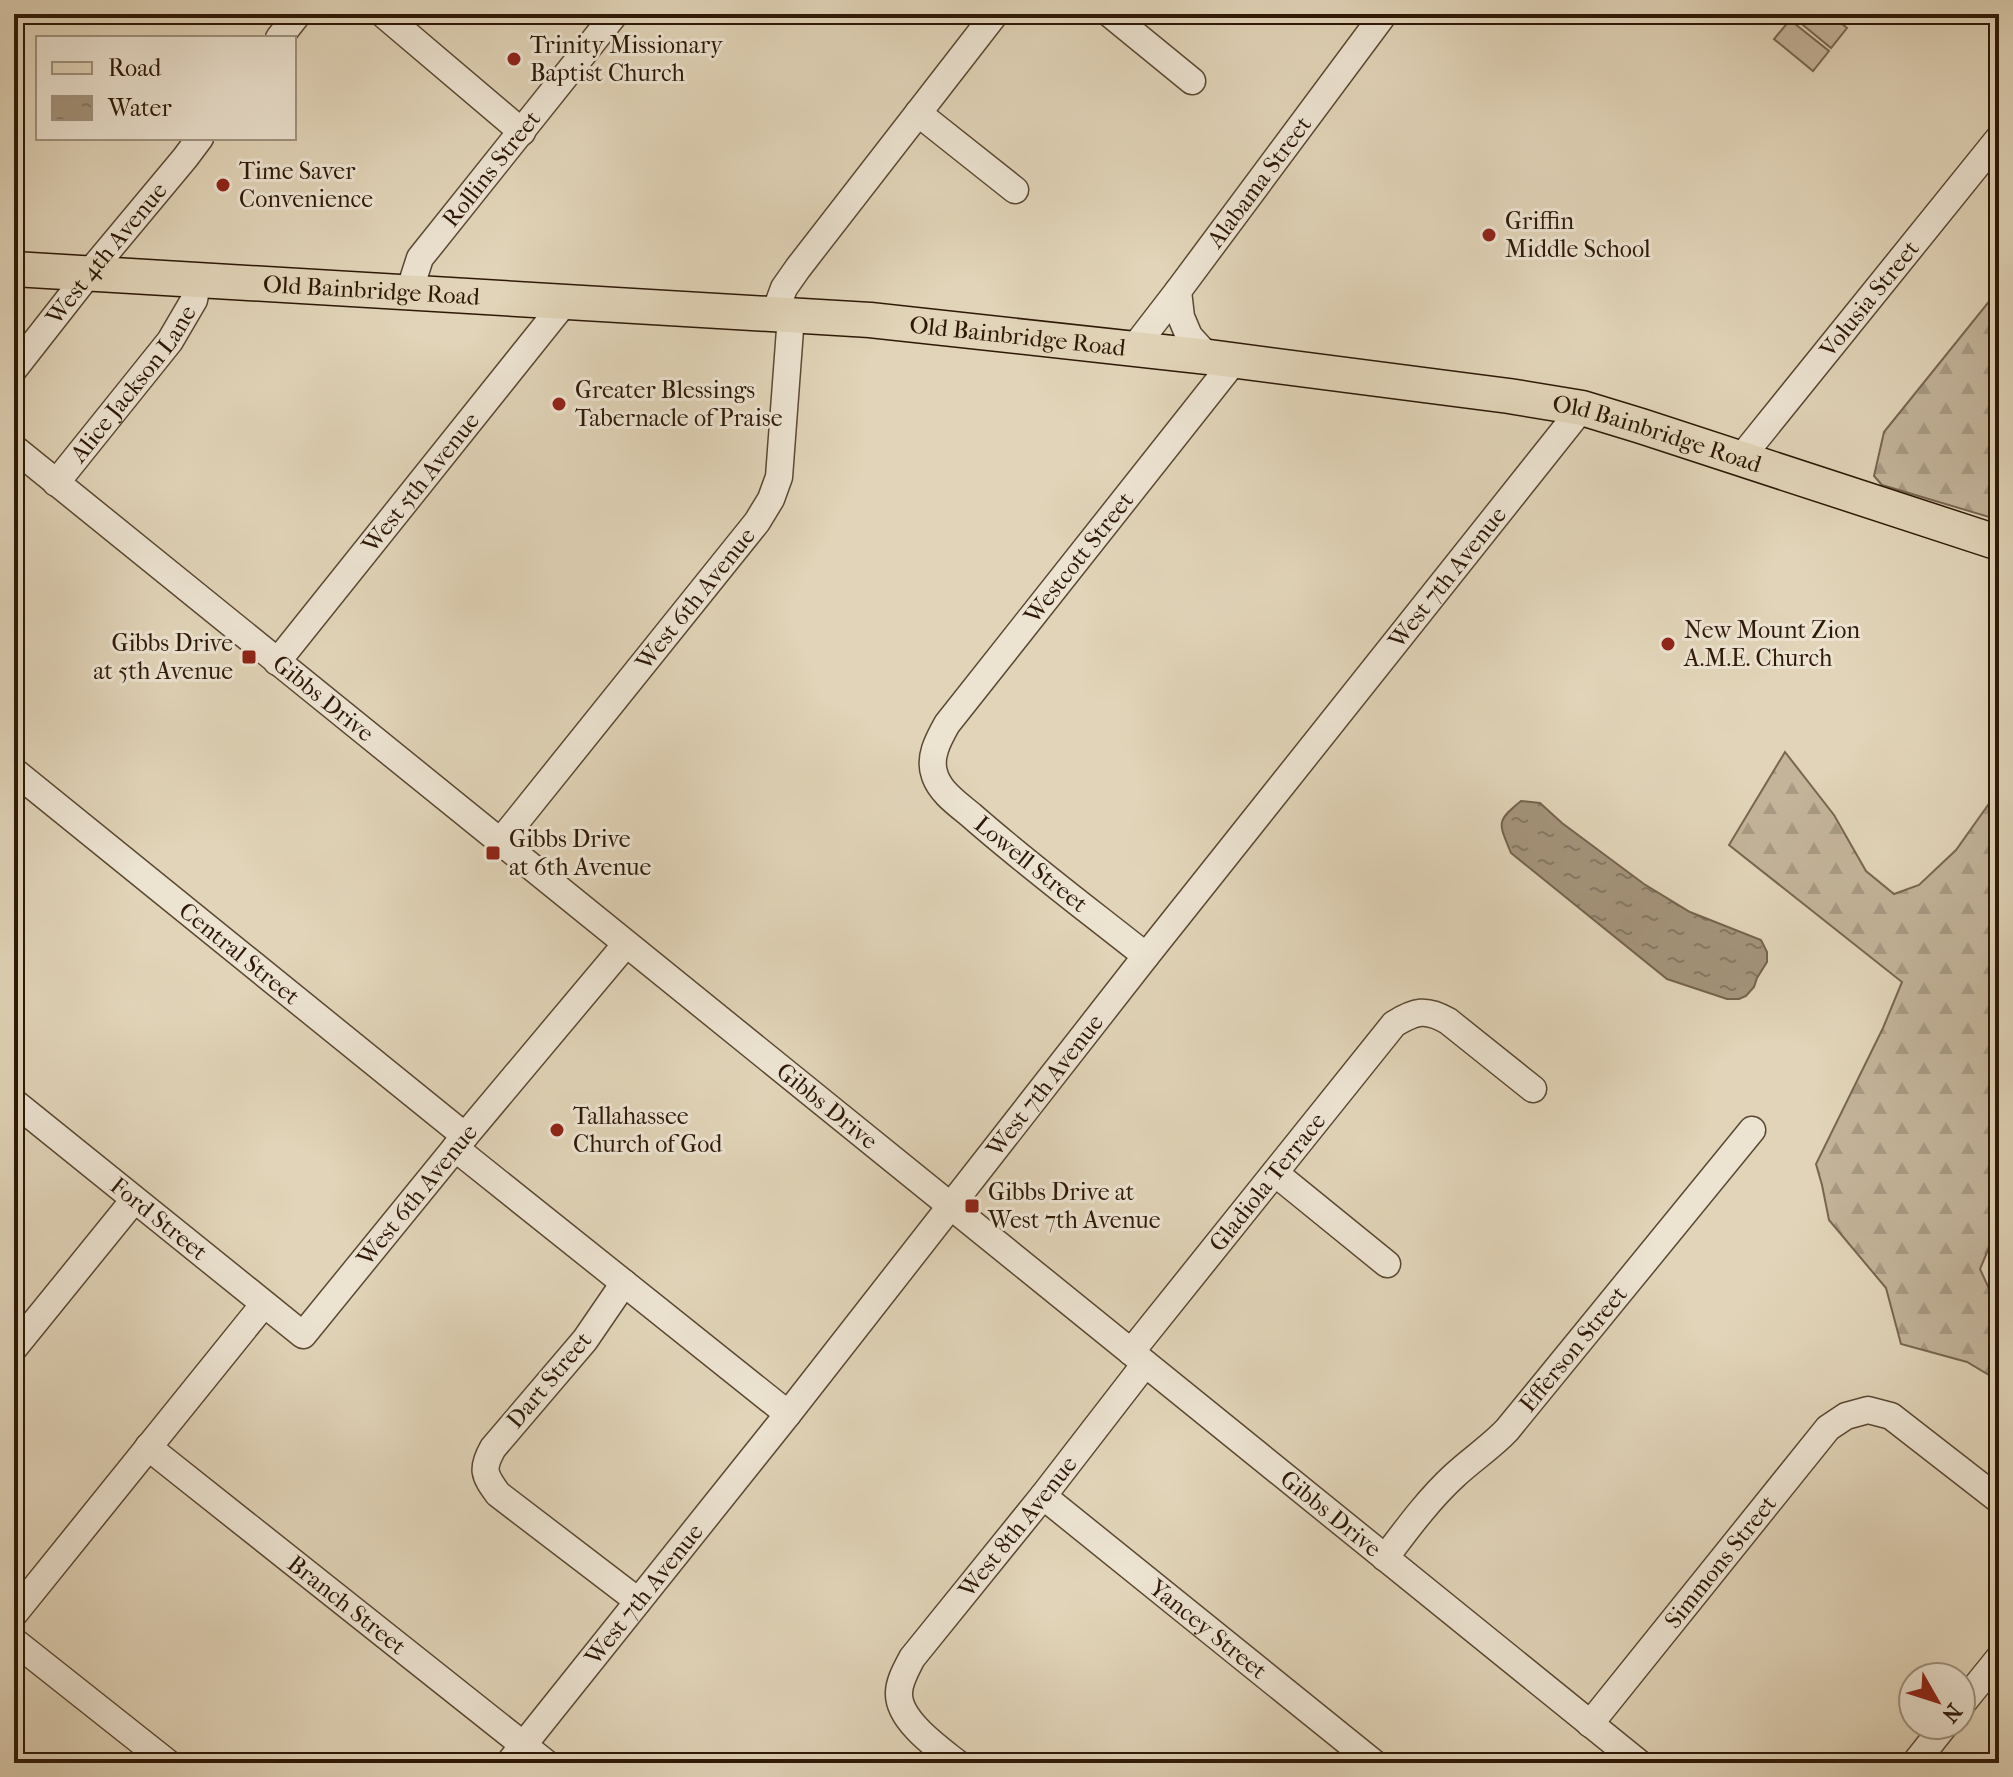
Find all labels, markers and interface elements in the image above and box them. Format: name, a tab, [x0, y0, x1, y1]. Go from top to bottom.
place label: Trinity Missionary Baptist Church	[530, 31, 724, 87]
legend	[36, 36, 296, 140]
marker: Trinity Missionary Baptist Church	[505, 50, 523, 68]
text: Road	[108, 54, 162, 82]
text: Water	[107, 94, 172, 122]
street label: Rollins Street	[436, 105, 546, 232]
street label: Alabama Street	[1201, 110, 1317, 254]
place label: Time Saver Convenience	[239, 157, 373, 213]
marker: Time Saver Convenience	[214, 176, 232, 194]
street label: West 4th Avenue	[40, 177, 173, 331]
place label: Griffin Middle School	[1505, 207, 1651, 263]
marker: Griffin Middle School	[1480, 226, 1498, 244]
street label: Volusia Street	[1813, 234, 1925, 363]
street label: Old Bainbridge Road	[262, 270, 482, 311]
street label: Alice Jackson Lane	[64, 300, 202, 469]
street label: Old Bainbridge Road	[908, 310, 1128, 362]
place label: Greater Blessings Tabernacle of Praise	[575, 376, 783, 432]
street label: Old Bainbridge Road	[1550, 389, 1766, 479]
marker: Greater Blessings Tabernacle of Praise	[550, 395, 568, 413]
street label: West 5th Avenue	[356, 407, 485, 559]
street label: Westcott Street	[1018, 486, 1139, 630]
street label: West 7th Avenue	[1382, 501, 1512, 654]
street label: West 6th Avenue	[629, 522, 761, 676]
place label: New Mount Zion A.M.E. Church	[1683, 616, 1860, 672]
place label: Gibbs Drive at 5th Avenue	[93, 629, 233, 685]
marker: New Mount Zion A.M.E. Church	[1659, 635, 1677, 653]
marker: Gibbs Drive at 5th Avenue	[240, 648, 258, 666]
street label: Gibbs Drive	[267, 649, 380, 748]
street label: Lowell Street	[969, 810, 1093, 918]
place label: Gibbs Drive at 6th Avenue	[509, 825, 652, 881]
marker: Gibbs Drive at 6th Avenue	[484, 844, 502, 862]
street label: Central Street	[174, 896, 306, 1011]
street label: West 7th Avenue	[980, 1009, 1109, 1163]
street label: Gibbs Drive	[771, 1057, 883, 1155]
place label: Tallahassee Church of God	[573, 1102, 723, 1158]
street label: Gladiola Terrace	[1203, 1107, 1331, 1257]
street label: West 6th Avenue	[351, 1118, 483, 1272]
marker: Tallahassee Church of God	[548, 1121, 566, 1139]
street label: Ford Street	[105, 1171, 213, 1266]
place label: Gibbs Drive at West 7th Avenue	[987, 1178, 1161, 1234]
marker: Gibbs Drive at West 7th Avenue	[963, 1197, 981, 1215]
street label: Efferson Street	[1513, 1280, 1633, 1418]
street label: Dart Street	[501, 1326, 598, 1434]
street label: West 8th Avenue	[952, 1450, 1083, 1604]
street label: Gibbs Drive	[1275, 1464, 1387, 1563]
street label: Simmons Street	[1658, 1489, 1782, 1634]
street label: West 7th Avenue	[578, 1518, 709, 1671]
street label: Branch Street	[282, 1549, 412, 1661]
street label: Yancey Street	[1143, 1573, 1273, 1685]
north arrow	[1897, 1661, 1977, 1741]
text: N	[1936, 1698, 1967, 1728]

